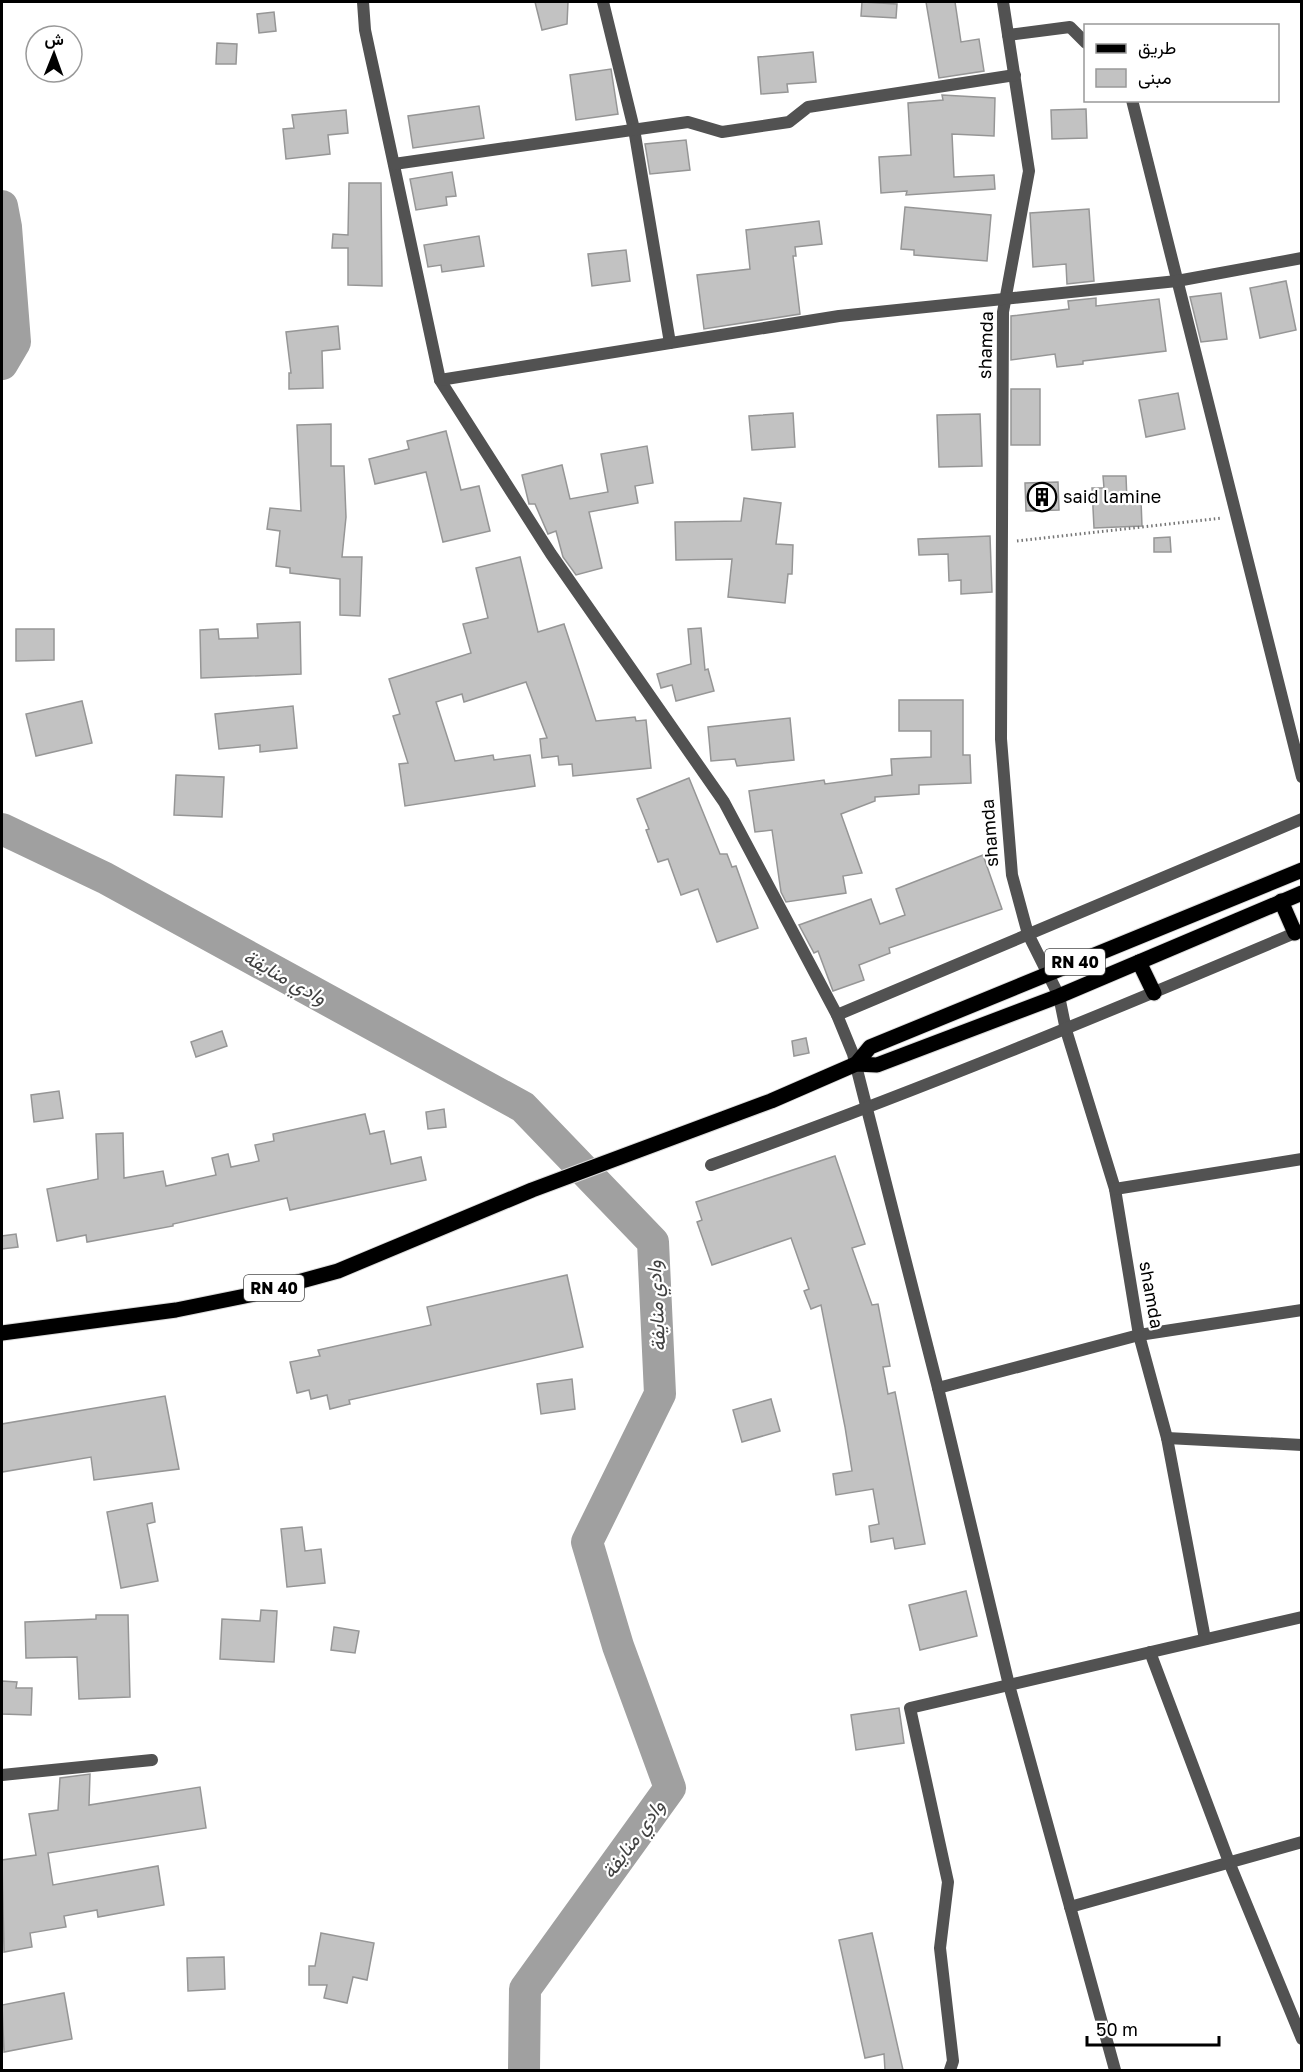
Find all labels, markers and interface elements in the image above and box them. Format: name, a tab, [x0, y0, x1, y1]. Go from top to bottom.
north arrow	[24, 24, 84, 84]
legend	[1084, 24, 1279, 102]
text: ش	[44, 29, 64, 49]
text: طريق	[1138, 36, 1176, 59]
text: مبنى	[1138, 66, 1172, 89]
street label: shamda	[973, 311, 997, 379]
building icon: said lamine	[1026, 481, 1058, 513]
place label: said lamine	[1063, 485, 1161, 507]
street label: shamda	[976, 798, 1002, 868]
water label: وادي منايفة	[237, 943, 331, 1013]
road number: RN 40	[1045, 949, 1105, 975]
water label: وادي منايفة	[641, 1259, 674, 1352]
street label: shamda	[1135, 1259, 1169, 1330]
road number: RN 40	[244, 1275, 304, 1301]
water label: وادي منايفة	[596, 1794, 673, 1885]
scale bar	[1087, 2009, 1219, 2047]
text: 50 m	[1096, 2018, 1138, 2040]

